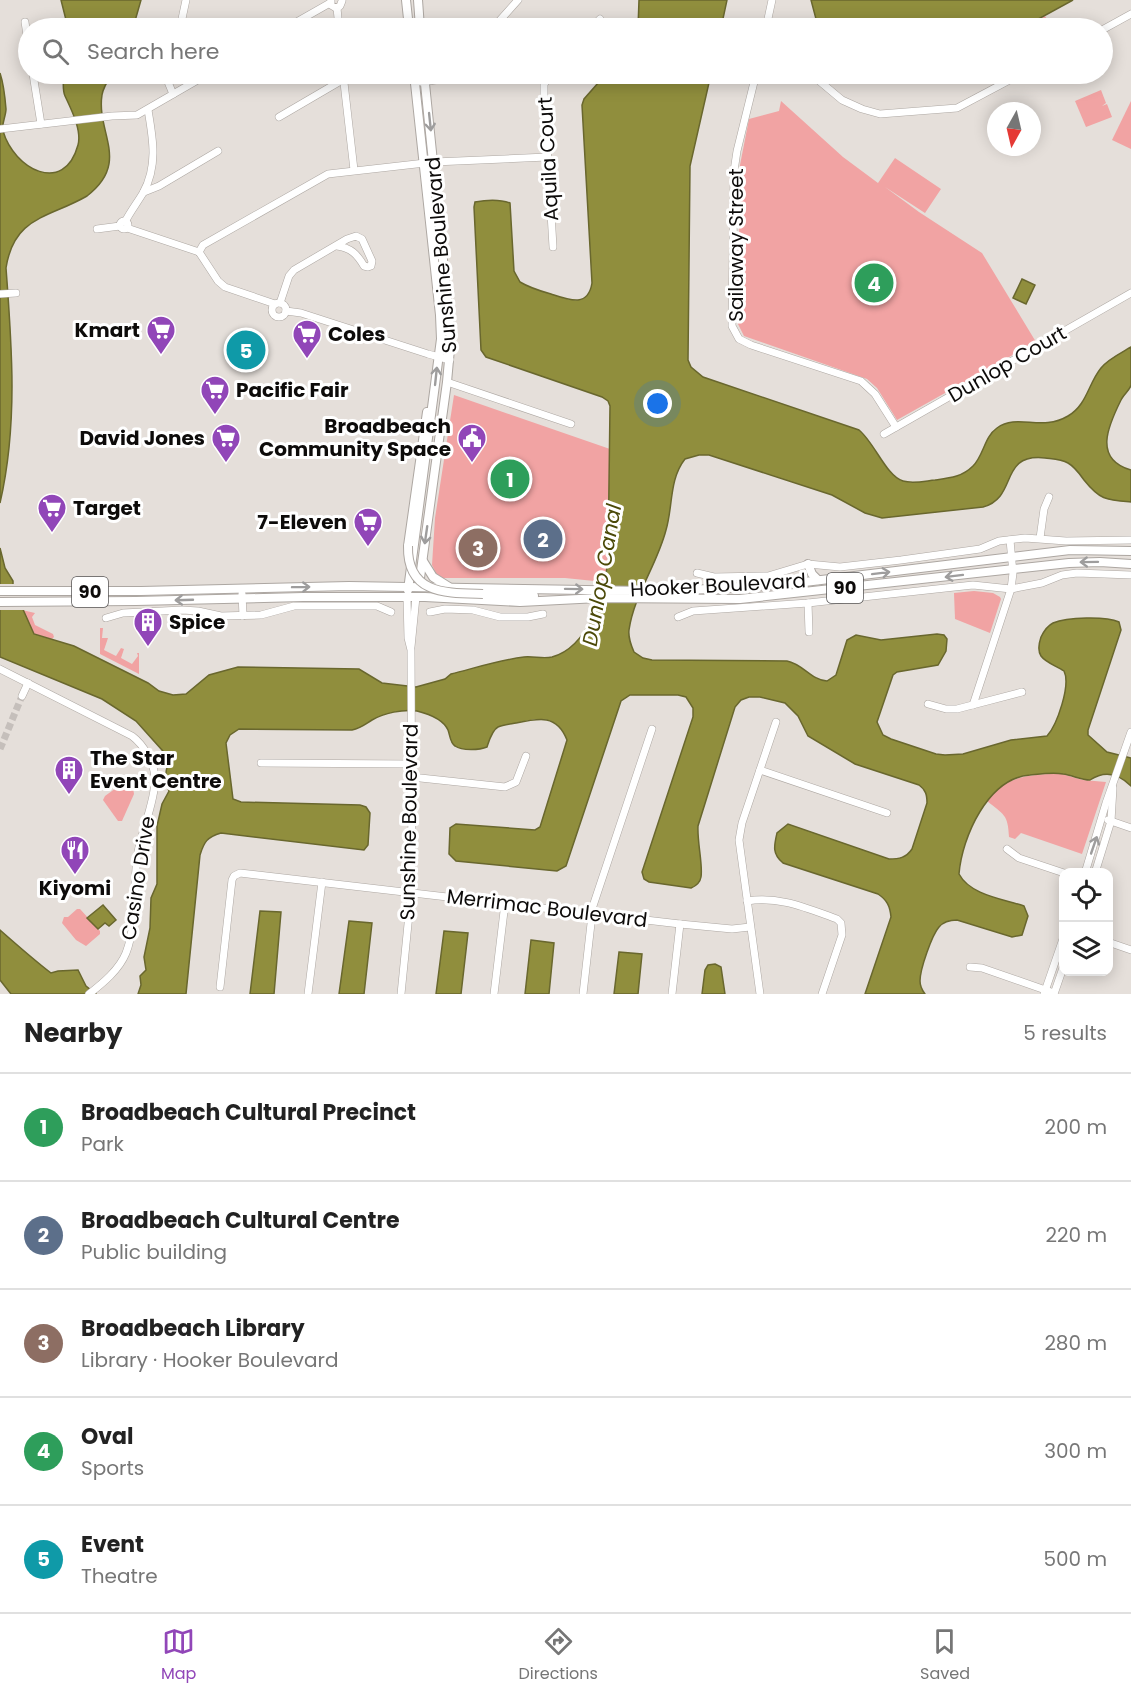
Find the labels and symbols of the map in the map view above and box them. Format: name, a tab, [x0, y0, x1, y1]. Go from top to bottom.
street label: Aquila Court	[531, 96, 565, 222]
north arrow	[987, 102, 1041, 156]
one-way arrow	[424, 111, 435, 131]
street label: Sunshine Boulevard	[418, 156, 464, 354]
street label: Sailaway Street	[722, 168, 750, 322]
pin: 4	[854, 260, 894, 306]
supermarket icon: Kmart	[145, 314, 177, 356]
place label: Kmart	[75, 316, 140, 344]
supermarket icon: Coles	[291, 318, 323, 360]
street label: Dunlop Court	[943, 319, 1071, 409]
place label: Coles	[328, 320, 385, 348]
pin: 5	[226, 328, 266, 372]
one-way arrow	[431, 367, 442, 387]
supermarket icon: Pacific Fair	[199, 374, 231, 416]
place label: Pacific Fair	[236, 376, 349, 404]
your location	[643, 389, 672, 418]
place label: Broadbeach Community Space	[259, 412, 451, 463]
supermarket icon: David Jones	[210, 422, 242, 464]
public building icon: Broadbeach Community Space	[456, 422, 488, 464]
place label: David Jones	[79, 424, 205, 452]
pin: 1	[490, 456, 530, 502]
supermarket icon: Target	[36, 492, 68, 534]
place label: Target	[73, 494, 141, 522]
water label: Dunlop Canal	[575, 501, 628, 648]
supermarket icon: 7-Eleven	[352, 506, 384, 548]
place label: 7-Eleven	[257, 508, 347, 536]
pin: 2	[524, 516, 562, 562]
one-way arrow	[421, 525, 432, 545]
pin: 3	[458, 526, 498, 570]
one-way arrow	[1080, 557, 1100, 568]
street label: Hooker Boulevard	[629, 566, 807, 604]
one-way arrow	[871, 567, 891, 578]
one-way arrow	[945, 571, 965, 582]
road number: 90	[827, 573, 863, 603]
road number: 90	[72, 577, 108, 607]
one-way arrow	[290, 581, 310, 593]
one-way arrow	[564, 584, 584, 595]
one-way arrow	[175, 594, 195, 606]
building icon: Spice	[132, 606, 164, 648]
place label: Spice	[169, 608, 225, 636]
street label: Sunshine Boulevard	[393, 723, 425, 921]
place label: The Star Event Centre	[90, 744, 222, 795]
building icon: The Star Event Centre	[53, 754, 85, 796]
street label: Casino Drive	[114, 814, 162, 942]
restaurant icon: Kiyomi	[59, 834, 91, 876]
one-way arrow	[1090, 837, 1101, 855]
place label: Kiyomi	[39, 874, 111, 902]
street label: Merrimac Boulevard	[445, 882, 649, 934]

